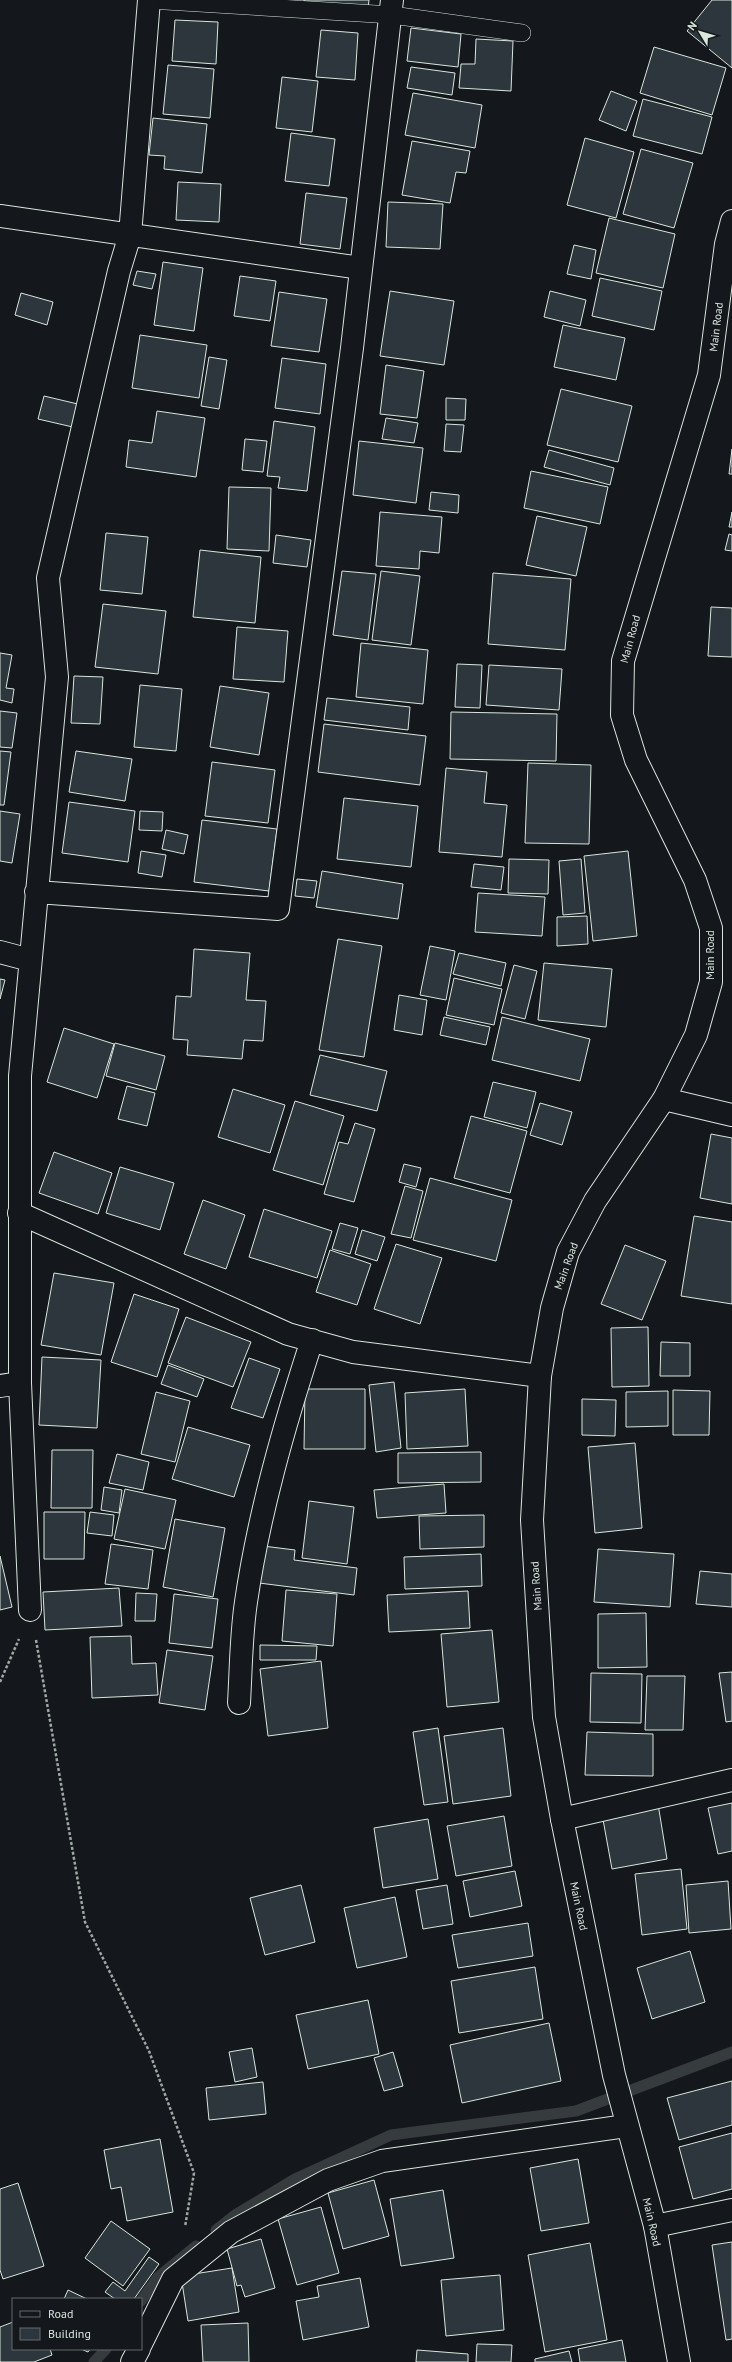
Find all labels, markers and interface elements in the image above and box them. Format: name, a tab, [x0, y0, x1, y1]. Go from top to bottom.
north arrow	[680, 12, 720, 52]
text: N	[684, 19, 700, 33]
street label: Main Road	[706, 302, 726, 352]
street label: Main Road	[617, 613, 643, 665]
street label: Main Road	[703, 930, 717, 980]
street label: Main Road	[551, 1240, 581, 1292]
street label: Main Road	[527, 1561, 545, 1611]
street label: Main Road	[567, 1880, 591, 1932]
street label: Main Road	[640, 2196, 664, 2248]
legend	[12, 2298, 142, 2350]
text: Road	[48, 2306, 73, 2321]
text: Building	[48, 2326, 91, 2341]

